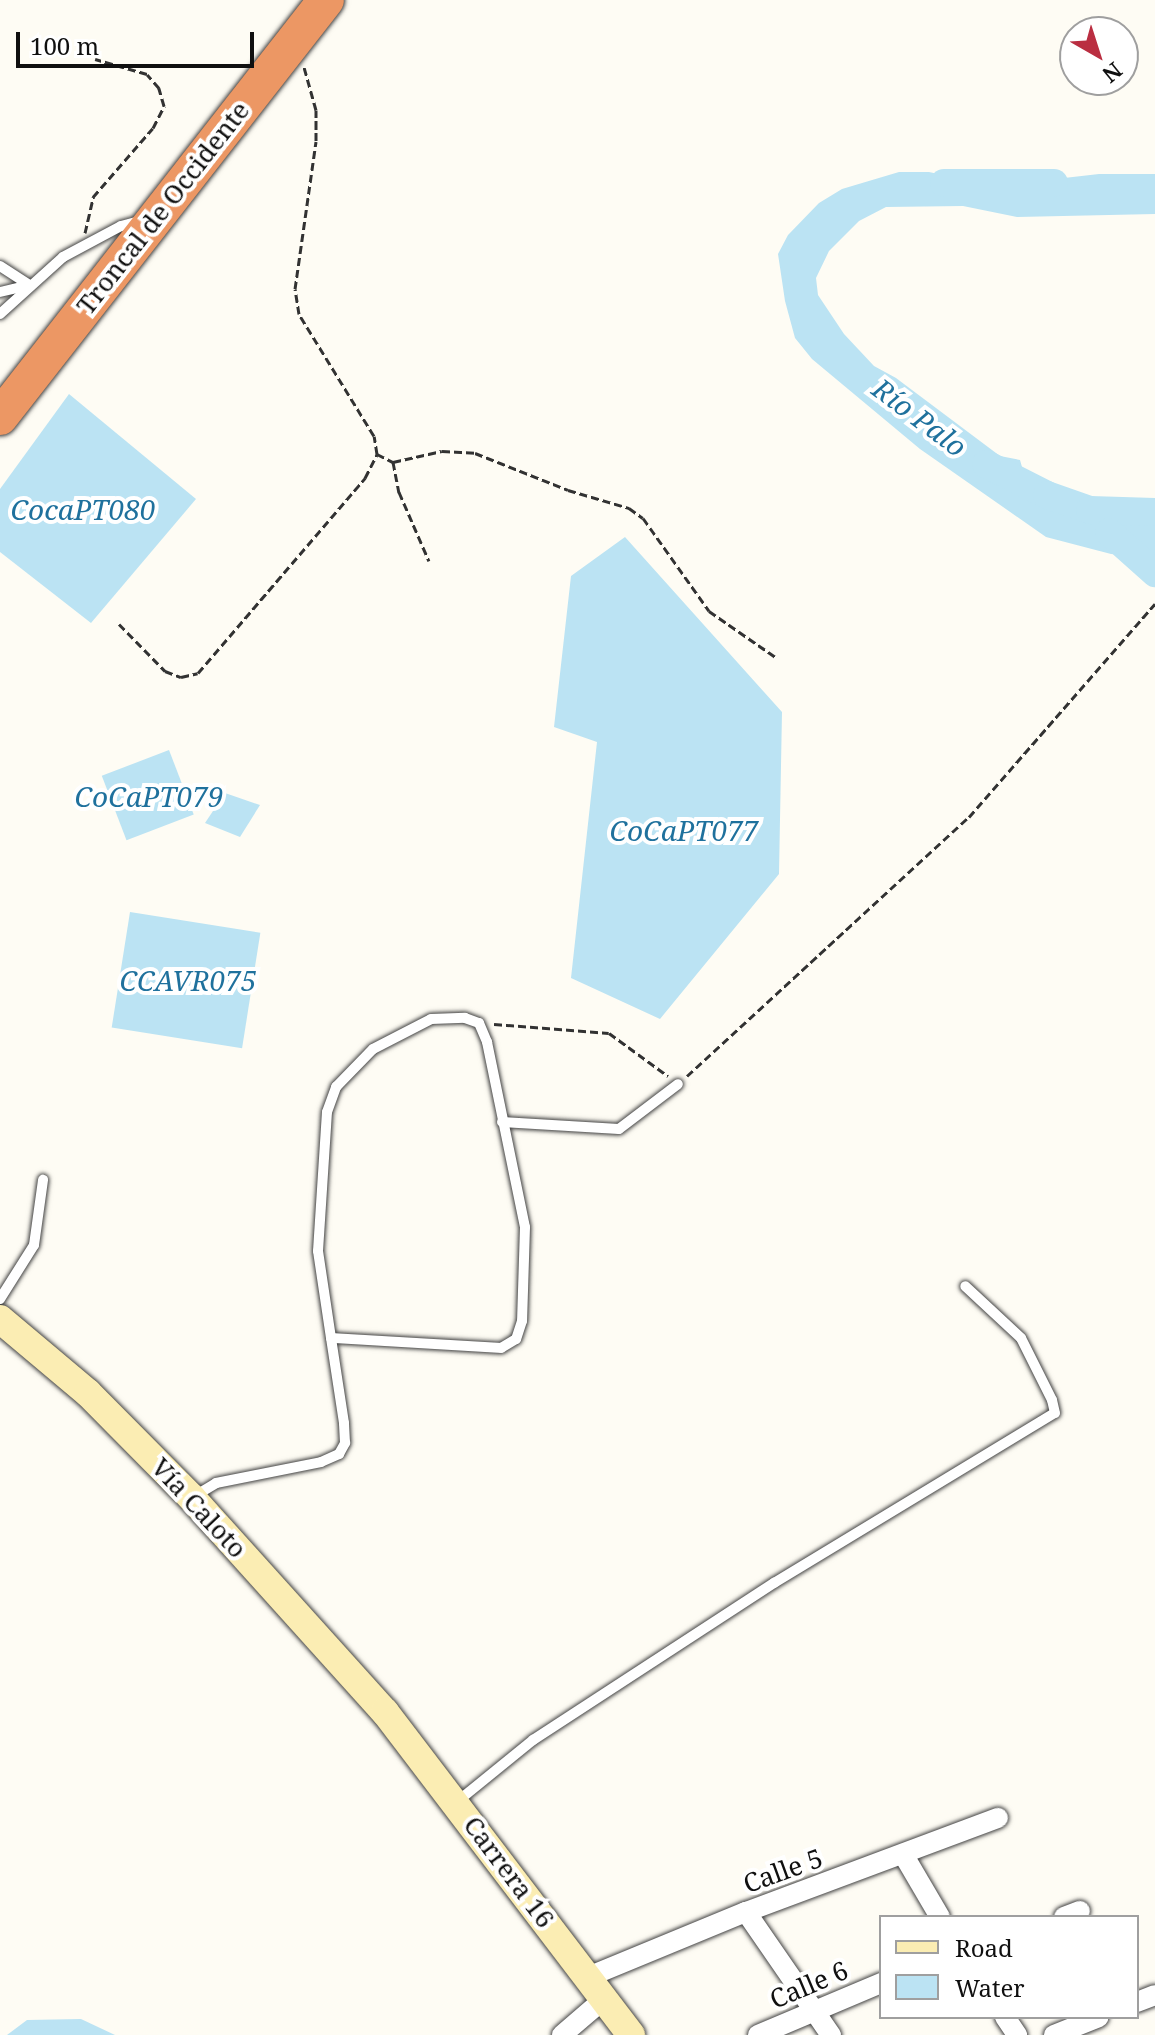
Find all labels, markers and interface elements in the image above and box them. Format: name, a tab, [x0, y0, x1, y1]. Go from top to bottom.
scale bar	[20, 16, 258, 66]
north arrow	[1059, 16, 1139, 96]
text: 100 m	[30, 29, 99, 62]
text: N	[1097, 56, 1129, 90]
street label: Troncal de Occidente	[70, 95, 256, 321]
water label: Río Palo	[867, 371, 973, 463]
water label: CocaPT080	[11, 492, 155, 526]
water label: CoCaPT079	[75, 779, 223, 813]
water label: CoCaPT077	[610, 813, 758, 847]
water label: CCAVR075	[119, 963, 257, 997]
street label: Vía Caloto	[145, 1452, 253, 1564]
street label: Carrera 16	[457, 1810, 561, 1934]
street label: Calle 5	[739, 1842, 827, 1900]
legend	[879, 1915, 1139, 2019]
text: Road	[955, 1931, 1013, 1964]
street label: Calle 6	[765, 1955, 853, 2015]
text: Water	[955, 1971, 1025, 2004]

